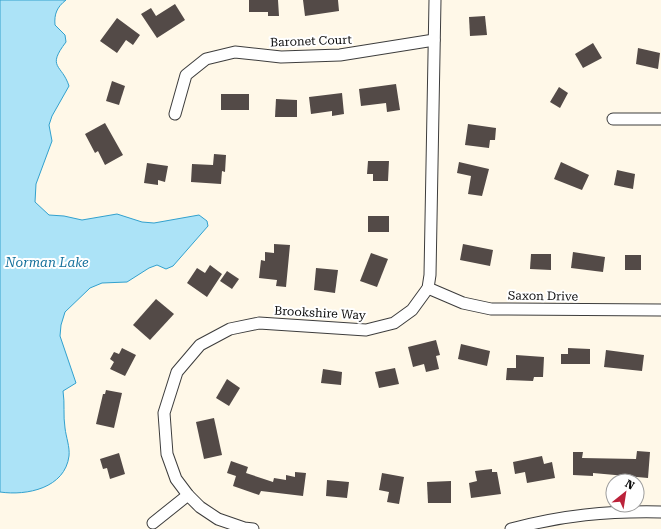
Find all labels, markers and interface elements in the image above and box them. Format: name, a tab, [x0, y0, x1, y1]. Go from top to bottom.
street label: Baronet Court	[270, 33, 353, 49]
water label: Norman Lake	[4, 255, 89, 270]
street label: Saxon Drive	[508, 288, 579, 304]
street label: Brookshire Way	[274, 304, 367, 322]
north arrow	[605, 473, 645, 513]
text: N	[623, 477, 637, 493]

